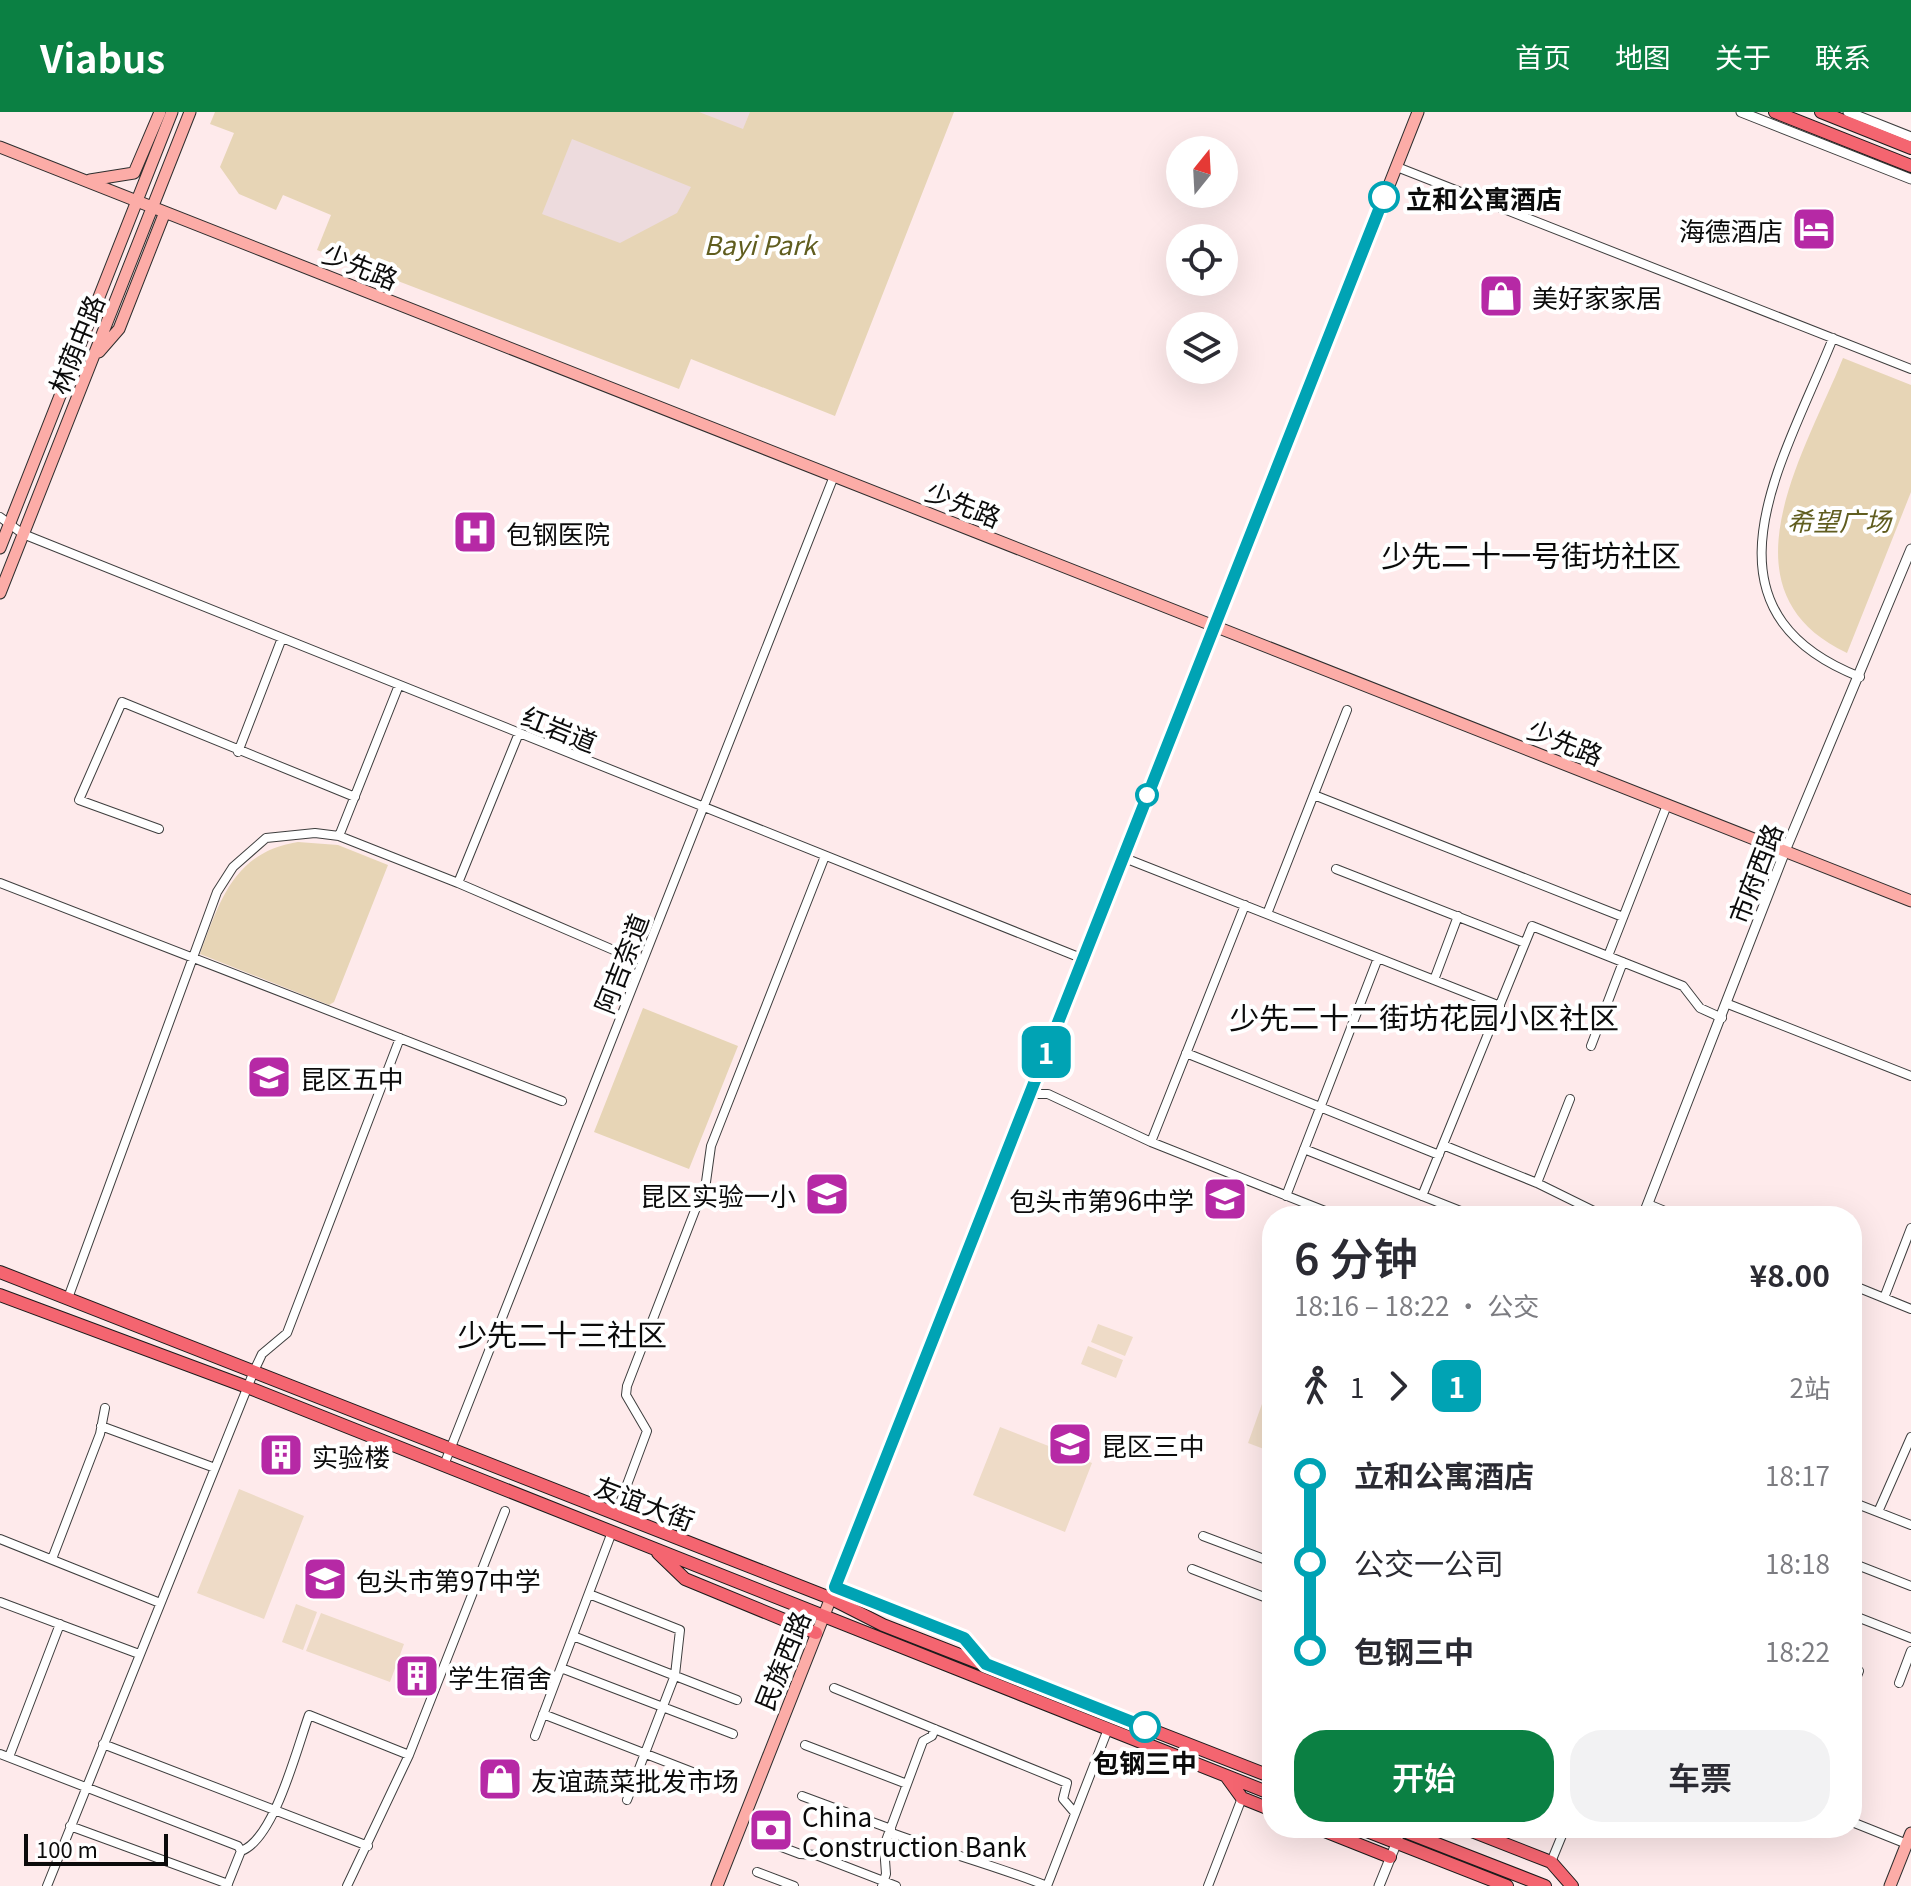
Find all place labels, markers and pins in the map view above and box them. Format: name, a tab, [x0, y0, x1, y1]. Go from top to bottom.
place label: 立和公寓酒店	[1406, 179, 1562, 216]
marker: 立和公寓酒店	[1369, 182, 1399, 212]
hotel icon: 海德酒店	[1790, 205, 1838, 253]
place label: 海德酒店	[1679, 211, 1783, 248]
shop icon: 美好家家居	[1477, 272, 1525, 320]
place label: 美好家家居	[1532, 278, 1662, 315]
hospital icon: 包钢医院	[451, 508, 499, 556]
place label: 包钢医院	[506, 514, 610, 551]
unlabelled marker	[1136, 784, 1158, 806]
school or university icon: 昆区五中	[245, 1053, 293, 1101]
place label: 昆区五中	[300, 1059, 404, 1096]
school or university icon: 昆区实验一小	[803, 1170, 851, 1218]
school or university icon: 包头市第96中学	[1201, 1175, 1249, 1223]
place label: 昆区实验一小	[640, 1176, 796, 1213]
place label: 包头市第96中学	[1009, 1181, 1194, 1218]
school or university icon: 昆区三中	[1046, 1420, 1094, 1468]
place label: 昆区三中	[1101, 1426, 1205, 1463]
building icon: 实验楼	[257, 1431, 305, 1479]
place label: 实验楼	[312, 1437, 390, 1474]
school or university icon: 包头市第97中学	[301, 1555, 349, 1603]
place label: 包头市第97中学	[356, 1561, 541, 1598]
building icon: 学生宿舍	[393, 1652, 441, 1700]
place label: 学生宿舍	[448, 1658, 552, 1695]
marker: 包钢三中	[1130, 1712, 1160, 1742]
place label: 包钢三中	[1093, 1743, 1197, 1780]
shop icon: 友谊蔬菜批发市场	[476, 1755, 524, 1803]
place label: 友谊蔬菜批发市场	[531, 1761, 739, 1798]
place label: China Construction Bank	[802, 1797, 1027, 1864]
bank icon: China Construction Bank	[747, 1806, 795, 1854]

